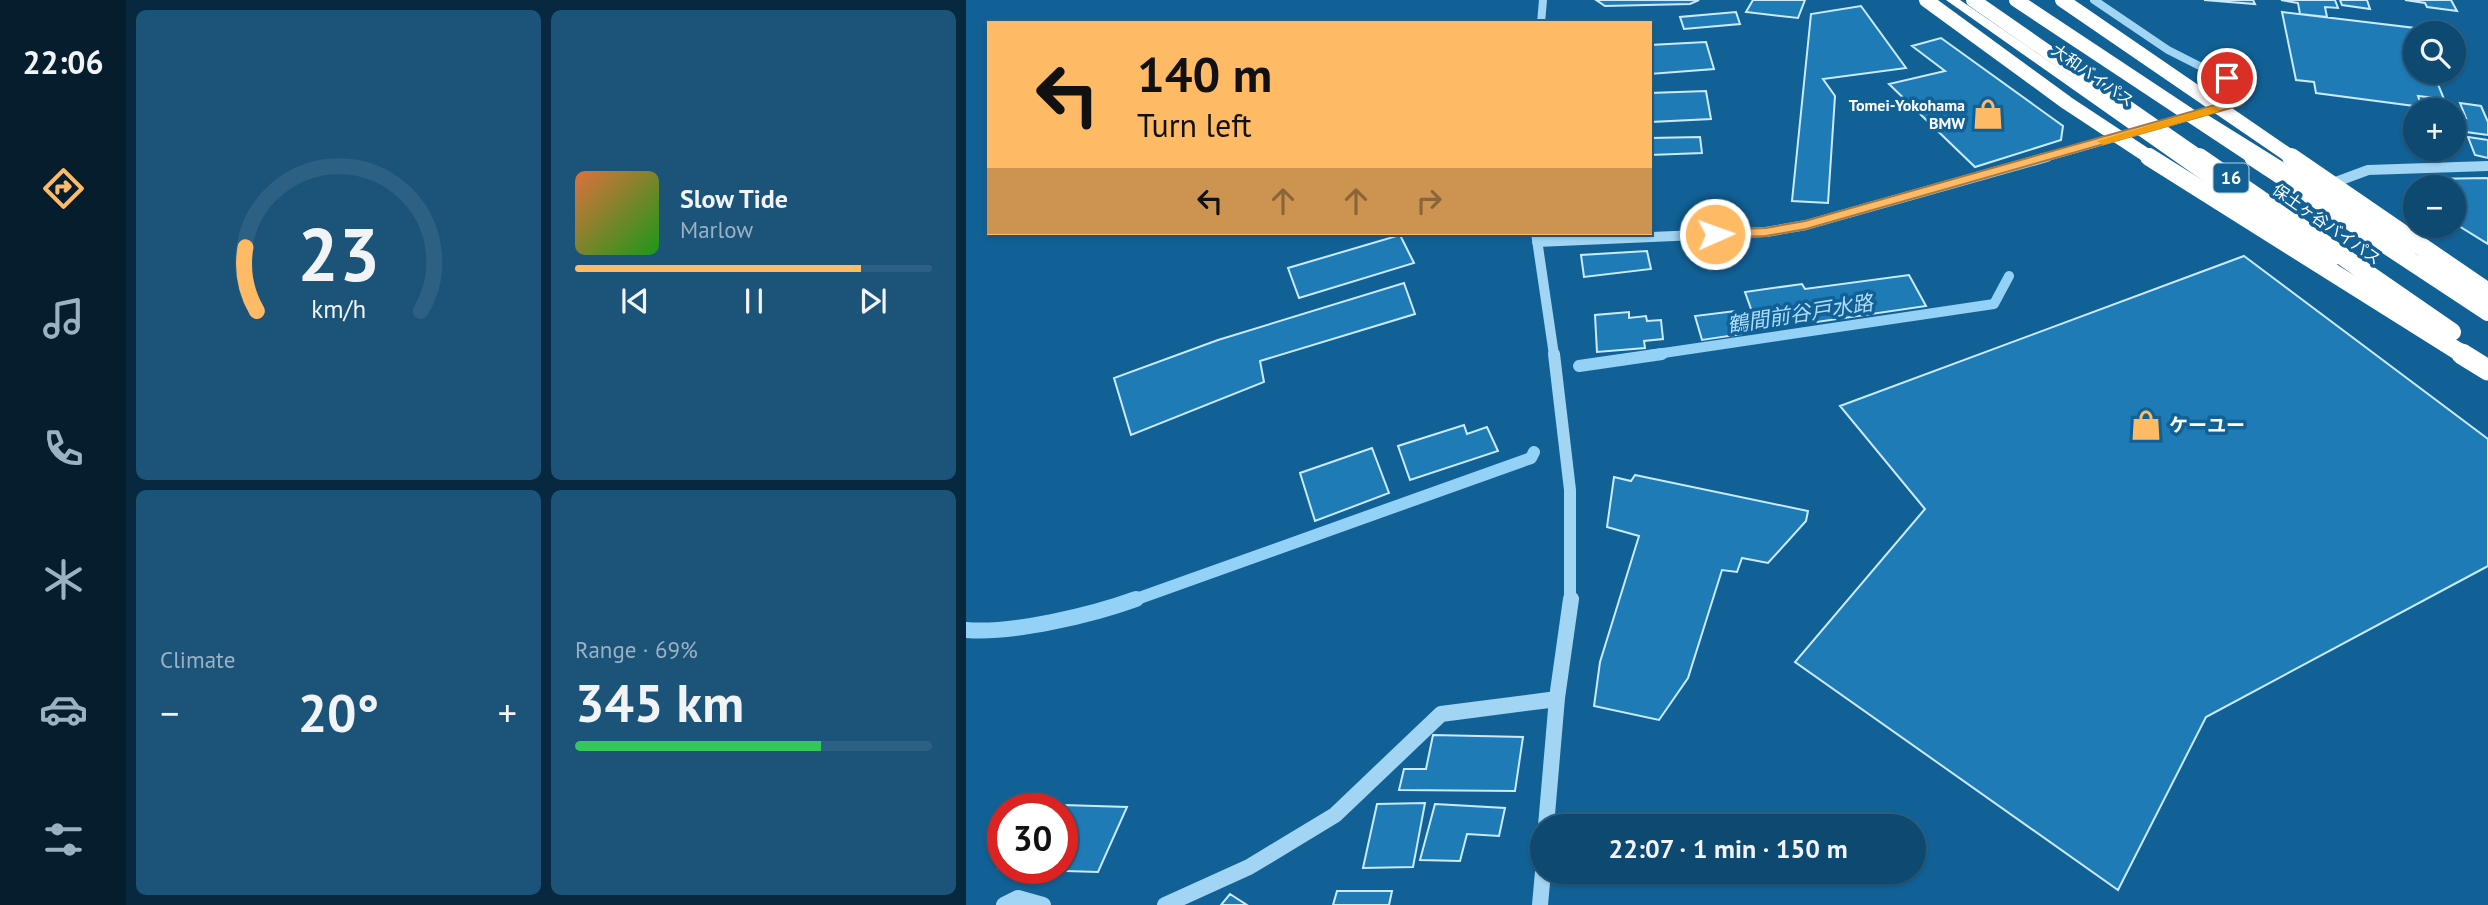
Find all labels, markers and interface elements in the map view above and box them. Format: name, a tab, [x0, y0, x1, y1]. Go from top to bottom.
map controls	[2403, 21, 2466, 238]
button: search	[2403, 21, 2466, 84]
street label: 大和バイパス	[2048, 39, 2138, 111]
text: 22:06	[22, 41, 104, 83]
text: 140 m	[1137, 42, 1272, 106]
pin	[2197, 48, 2257, 108]
icon: left	[1022, 49, 1113, 140]
icon: arrive	[2208, 59, 2246, 97]
place label: Tomei-Yokohama BMW	[1849, 95, 1965, 133]
shop icon: Tomei-Yokohama BMW	[1971, 97, 2005, 131]
button: +	[2403, 98, 2466, 161]
text: Turn left	[1137, 104, 1252, 146]
road number: 16	[2214, 163, 2248, 192]
icon: directions	[39, 164, 88, 213]
button: −	[2403, 175, 2466, 238]
street label: 保土ヶ谷バイパス	[2269, 179, 2385, 269]
text: Slow Tide	[680, 182, 788, 215]
icon: left	[1191, 182, 1229, 220]
icon: ahead	[1264, 182, 1302, 220]
icon: ahead	[1337, 182, 1375, 220]
icon: right	[1410, 182, 1448, 220]
position arrow	[1678, 197, 1752, 271]
text: 23	[297, 208, 380, 302]
text: Marlow	[680, 215, 753, 244]
icon: previous	[616, 282, 654, 320]
icon: pause	[735, 282, 773, 320]
icon: next	[854, 282, 892, 320]
water label: 鶴間前谷戸水路	[1725, 288, 1877, 338]
text: km/h	[311, 293, 366, 325]
icon: music	[39, 294, 88, 343]
shop icon: ケーユー	[2129, 408, 2163, 442]
place label: ケーユー	[2169, 413, 2245, 437]
icon: phone	[39, 424, 88, 473]
icon: climate	[39, 555, 88, 604]
text: Range · 69%	[575, 635, 698, 664]
text: Climate	[160, 645, 235, 674]
text: 345 km	[575, 669, 744, 736]
text: 20°	[298, 679, 379, 746]
icon: car	[39, 685, 88, 734]
text: −	[160, 688, 179, 737]
text: +	[498, 688, 517, 737]
speed limit sign: 30	[987, 793, 1078, 884]
icon: filters	[39, 815, 88, 864]
text: 22:07 · 1 min · 150 m	[1608, 832, 1848, 865]

